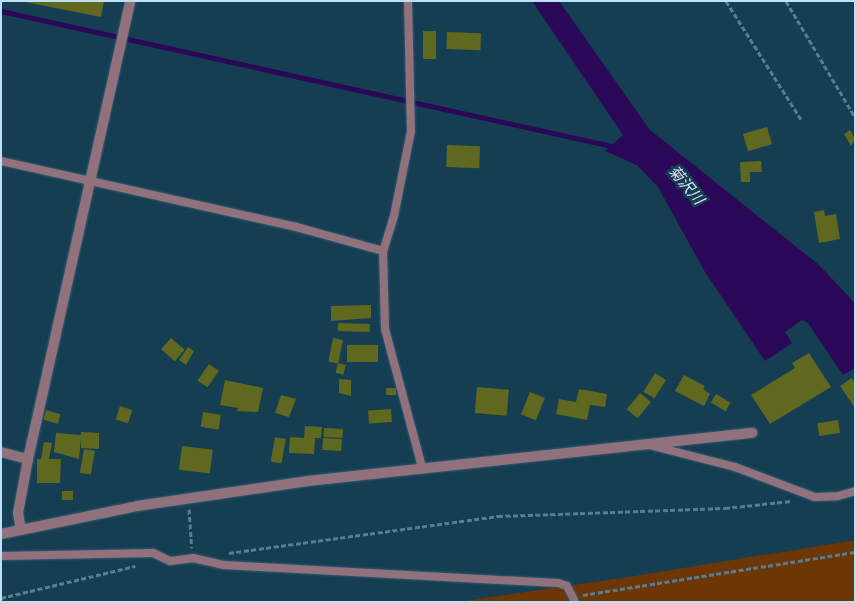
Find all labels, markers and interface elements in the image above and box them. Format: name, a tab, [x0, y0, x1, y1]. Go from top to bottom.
water label: 菊沢川	[664, 163, 706, 209]

